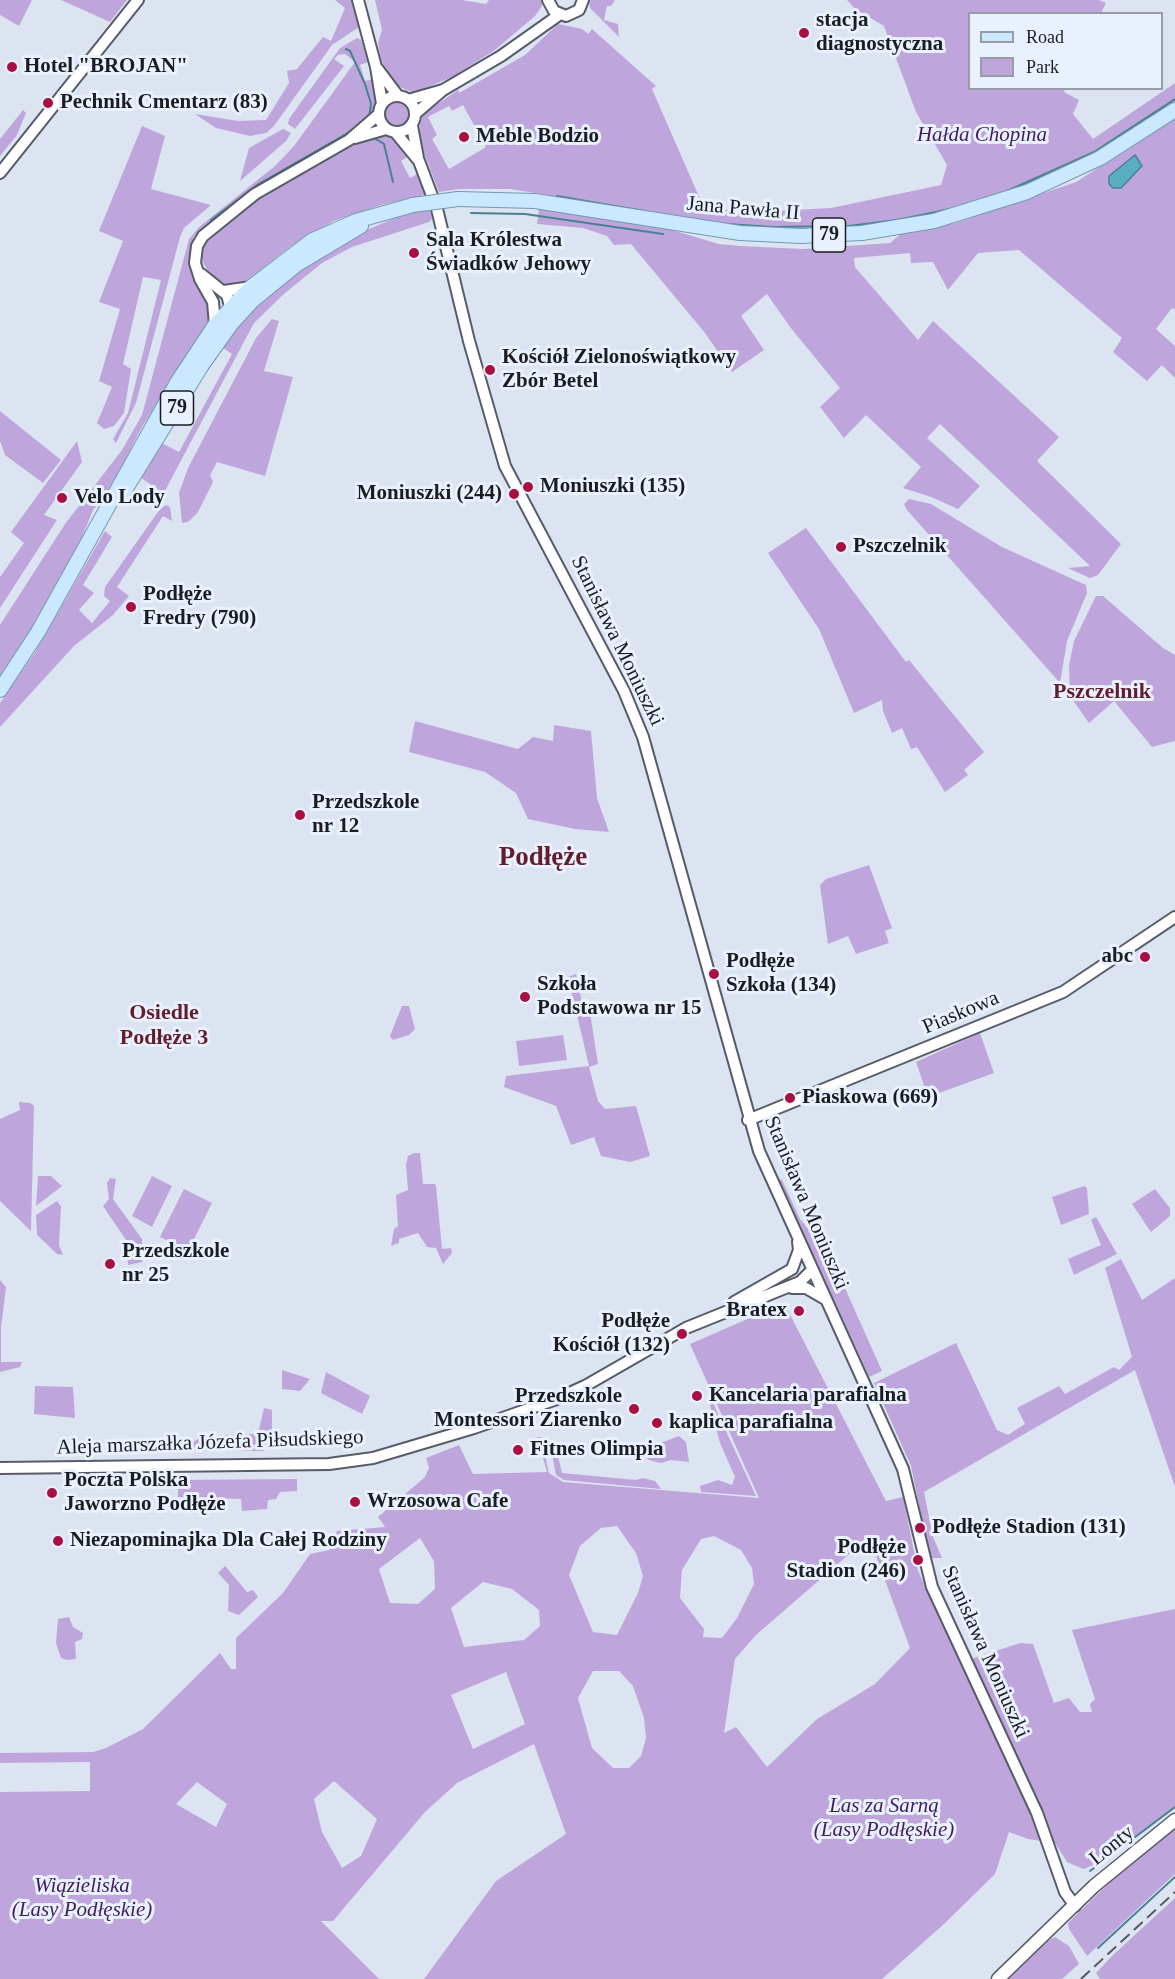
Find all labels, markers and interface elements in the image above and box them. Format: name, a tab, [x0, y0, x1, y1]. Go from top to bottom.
place label: stacja diagnostyczna	[816, 8, 943, 58]
legend	[968, 12, 1163, 90]
marker: stacja diagnostyczna	[797, 26, 811, 40]
text: Road	[1026, 27, 1064, 47]
place label: Hotel "BROJAN"	[24, 54, 188, 80]
text: Park	[1026, 57, 1059, 77]
marker: Hotel "BROJAN"	[5, 60, 19, 74]
place label: Pechnik Cmentarz (83)	[60, 90, 268, 116]
marker: Pechnik Cmentarz (83)	[41, 96, 55, 110]
park label: Hałda Chopina	[917, 122, 1047, 148]
place label: Meble Bodzio	[476, 124, 599, 150]
marker: Meble Bodzio	[457, 130, 471, 144]
street label: Jana Pawła II	[686, 192, 800, 226]
road number: 79	[812, 218, 846, 252]
place label: Sala Królestwa Świadków Jehowy	[426, 228, 591, 278]
marker: Sala Królestwa Świadków Jehowy	[407, 246, 421, 260]
place label: Kościół Zielonoświątkowy Zbór Betel	[502, 345, 736, 395]
marker: Kościół Zielonoświątkowy Zbór Betel	[483, 363, 497, 377]
road number: 79	[160, 391, 194, 425]
place label: Moniuszki (135)	[540, 474, 685, 500]
marker: Moniuszki (135)	[521, 480, 535, 494]
place label: Moniuszki (244)	[357, 481, 502, 507]
place label: Velo Lody	[74, 485, 165, 511]
marker: Moniuszki (244)	[507, 487, 521, 501]
marker: Velo Lody	[55, 491, 69, 505]
place label: Pszczelnik	[853, 534, 946, 560]
marker: Pszczelnik	[834, 540, 848, 554]
street label: Stanisława Moniuszki	[565, 552, 669, 730]
place label: Podłęże Fredry (790)	[143, 582, 256, 632]
marker: Podłęże Fredry (790)	[124, 600, 138, 614]
district label: Pszczelnik	[1053, 679, 1151, 705]
place label: Przedszkole nr 12	[312, 790, 419, 840]
marker: Przedszkole nr 12	[293, 808, 307, 822]
district label: Podłęże	[499, 842, 587, 874]
place label: abc	[1102, 944, 1133, 970]
place label: Podłęże Szkoła (134)	[726, 949, 836, 999]
marker: abc	[1138, 950, 1152, 964]
marker: Podłęże Szkoła (134)	[707, 967, 721, 981]
place label: Szkoła Podstawowa nr 15	[537, 972, 702, 1022]
street label: Piaskowa	[919, 986, 1003, 1040]
marker: Szkoła Podstawowa nr 15	[518, 990, 532, 1004]
district label: Osiedle Podłęże 3	[120, 1000, 208, 1052]
place label: Piaskowa (669)	[802, 1085, 938, 1111]
marker: Piaskowa (669)	[783, 1091, 797, 1105]
street label: Stanisława Moniuszki	[758, 1112, 854, 1294]
place label: Przedszkole nr 25	[122, 1239, 229, 1289]
marker: Przedszkole nr 25	[103, 1257, 117, 1271]
place label: Bratex	[726, 1298, 787, 1324]
marker: Bratex	[792, 1304, 806, 1318]
place label: Podłęże Kościół (132)	[553, 1309, 670, 1359]
marker: Podłęże Kościół (132)	[675, 1327, 689, 1341]
place label: Kancelaria parafialna	[709, 1383, 907, 1409]
place label: Przedszkole Montessori Ziarenko	[434, 1384, 622, 1434]
marker: Kancelaria parafialna	[690, 1389, 704, 1403]
marker: Przedszkole Montessori Ziarenko	[627, 1402, 641, 1416]
place label: kaplica parafialna	[669, 1410, 833, 1436]
marker: kaplica parafialna	[650, 1416, 664, 1430]
street label: Aleja marszałka Józefa Piłsudskiego	[56, 1425, 364, 1461]
place label: Fitnes Olimpia	[530, 1437, 664, 1463]
marker: Fitnes Olimpia	[511, 1443, 525, 1457]
place label: Poczta Polska Jaworzno Podłęże	[64, 1468, 226, 1518]
marker: Poczta Polska Jaworzno Podłęże	[45, 1486, 59, 1500]
place label: Wrzosowa Cafe	[367, 1489, 508, 1515]
marker: Wrzosowa Cafe	[348, 1495, 362, 1509]
place label: Podłęże Stadion (131)	[932, 1515, 1126, 1541]
marker: Podłęże Stadion (131)	[913, 1521, 927, 1535]
place label: Niezapominajka Dla Całej Rodziny	[70, 1528, 387, 1554]
marker: Niezapominajka Dla Całej Rodziny	[51, 1534, 65, 1548]
place label: Podłęże Stadion (246)	[786, 1535, 906, 1585]
marker: Podłęże Stadion (246)	[911, 1553, 925, 1567]
street label: Stanisława Moniuszki	[936, 1562, 1034, 1742]
park label: Las za Sarną (Lasy Podłęskie)	[814, 1793, 954, 1843]
street label: Lonty	[1085, 1820, 1139, 1872]
park label: Wiązieliska (Lasy Podłęskie)	[12, 1873, 152, 1923]

